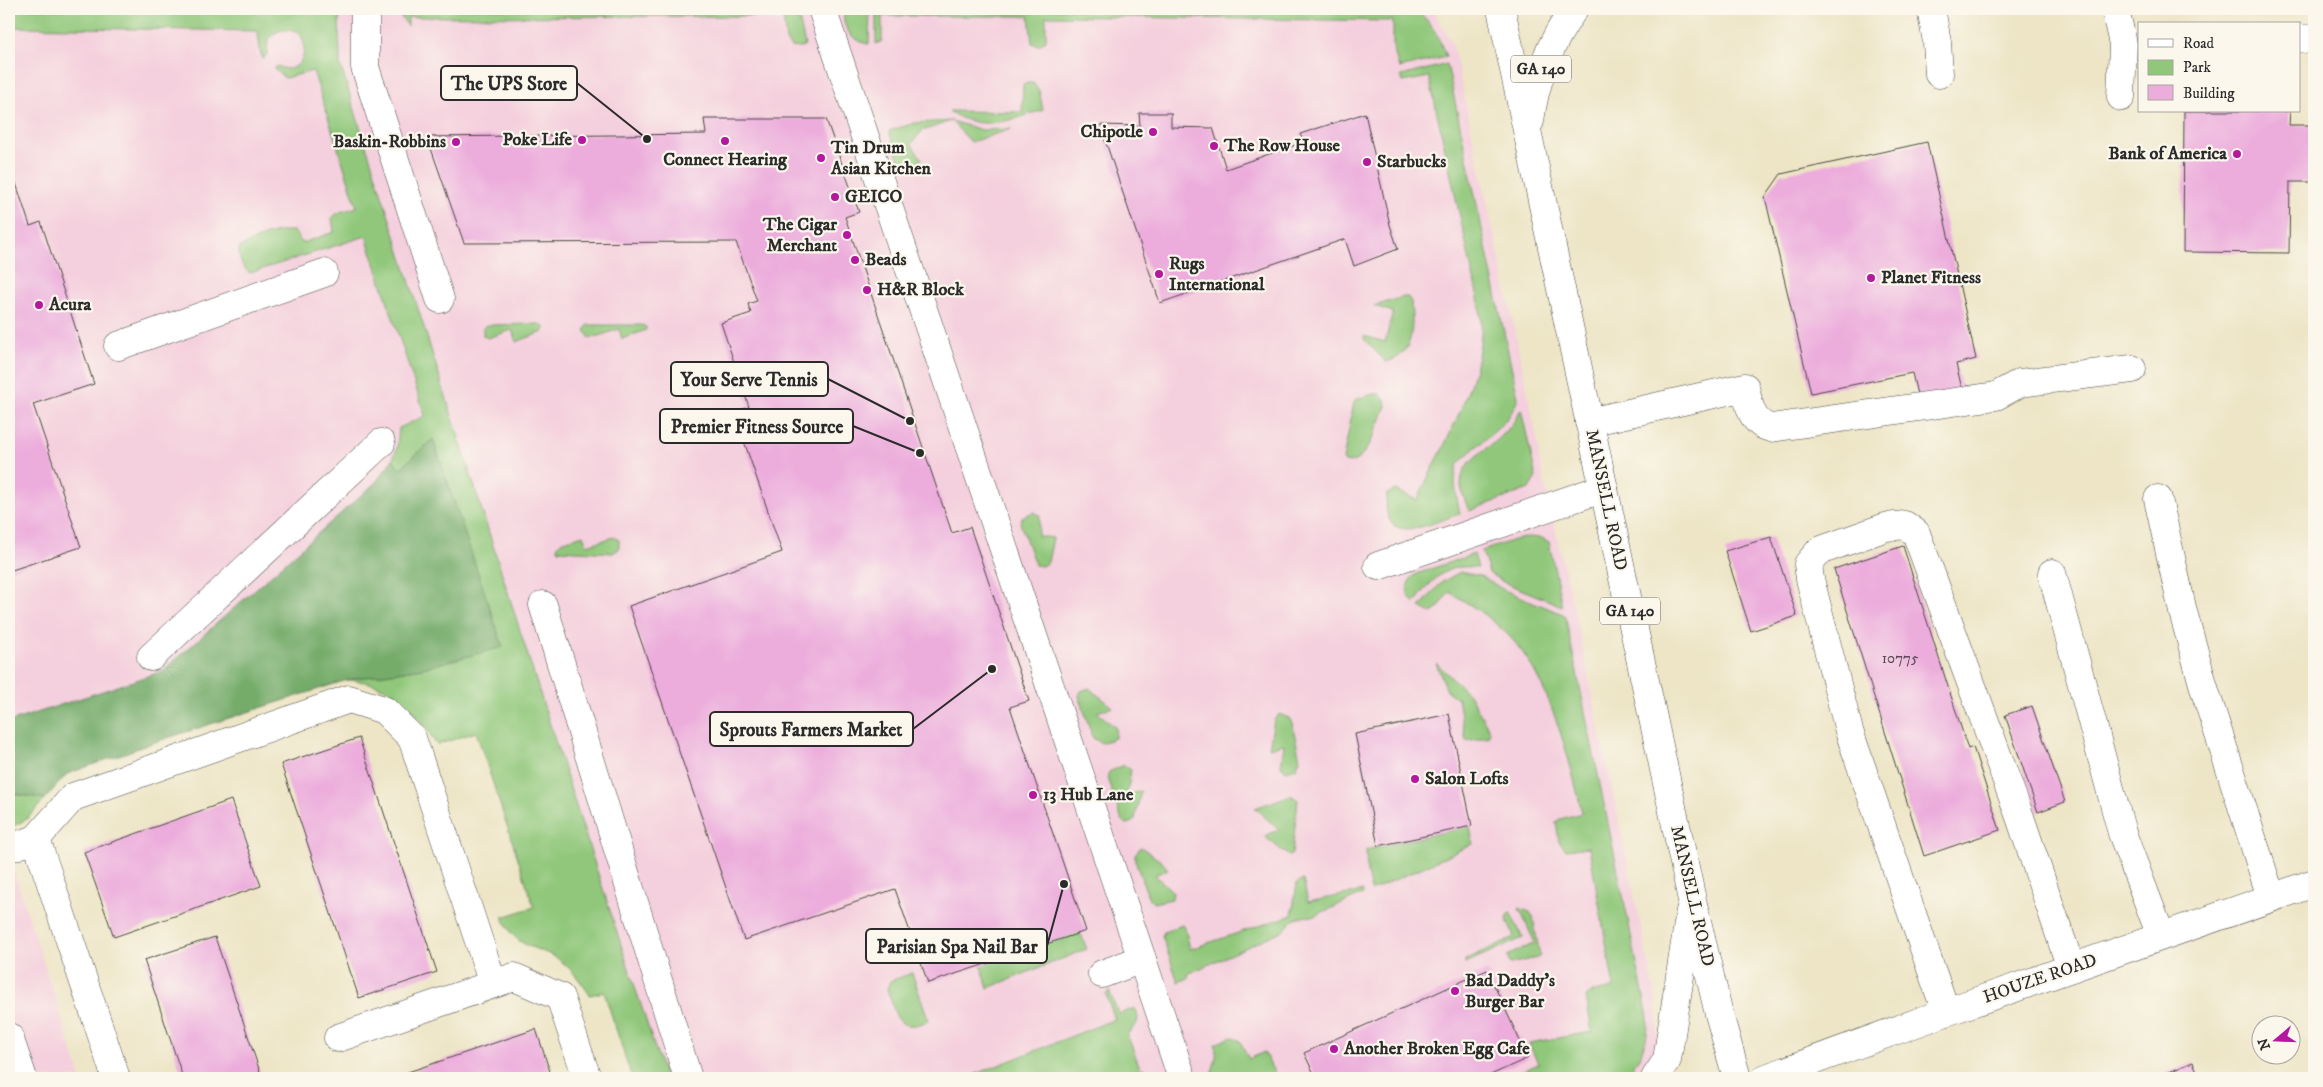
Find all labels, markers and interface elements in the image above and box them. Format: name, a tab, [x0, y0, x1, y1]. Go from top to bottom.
legend	[2138, 22, 2300, 112]
text: Road	[2183, 34, 2215, 53]
road number: GA 140	[1511, 56, 1571, 82]
text: Park	[2183, 58, 2212, 77]
callout: The UPS Store	[441, 66, 577, 100]
text: The UPS Store	[450, 73, 567, 96]
text: Building	[2183, 84, 2235, 103]
place label: Chipotle	[1081, 121, 1144, 143]
marker: Chipotle	[1147, 126, 1159, 138]
place label: Poke Life	[502, 129, 573, 151]
place label: Baskin-Robbins	[333, 131, 446, 153]
marker: Poke Life	[576, 134, 588, 146]
marker: Connect Hearing	[719, 135, 731, 147]
place label: The Row House	[1223, 135, 1341, 157]
marker: Baskin-Robbins	[450, 136, 462, 148]
place label: Tin Drum Asian Kitchen	[830, 137, 932, 180]
marker: The Row House	[1208, 140, 1220, 152]
place label: Bank of America	[2108, 143, 2227, 165]
marker: Bank of America	[2231, 148, 2243, 160]
place label: Connect Hearing	[663, 149, 788, 171]
place label: Starbucks	[1377, 151, 1446, 173]
marker: Tin Drum Asian Kitchen	[815, 152, 827, 164]
marker: Starbucks	[1361, 156, 1373, 168]
place label: GEICO	[845, 186, 903, 208]
marker: GEICO	[829, 191, 841, 203]
place label: The Cigar Merchant	[762, 214, 837, 257]
marker: The Cigar Merchant	[841, 229, 853, 241]
place label: Beads	[865, 249, 906, 271]
place label: Rugs International	[1169, 253, 1265, 296]
marker: Beads	[849, 254, 861, 266]
place label: Planet Fitness	[1881, 267, 1981, 289]
marker: Rugs International	[1153, 268, 1165, 280]
marker: Planet Fitness	[1865, 272, 1877, 284]
place label: H&R Block	[877, 279, 965, 301]
marker: H&R Block	[861, 284, 873, 296]
place label: Acura	[48, 294, 92, 316]
marker: Acura	[33, 299, 45, 311]
callout: Your Serve Tennis	[671, 362, 828, 396]
text: Your Serve Tennis	[679, 369, 818, 392]
callout: Premier Fitness Source	[660, 409, 853, 443]
text: Premier Fitness Source	[671, 416, 843, 439]
street label: MANSELL ROAD	[1580, 427, 1632, 573]
road number: GA 140	[1600, 598, 1660, 624]
house number: 10775	[1882, 649, 1919, 668]
callout: Sprouts Farmers Market	[710, 712, 913, 746]
text: Sprouts Farmers Market	[720, 719, 903, 742]
place label: Salon Lofts	[1425, 768, 1509, 790]
marker: Salon Lofts	[1409, 773, 1421, 785]
place label: 13 Hub Lane	[1043, 784, 1134, 806]
marker: 13 Hub Lane	[1027, 789, 1039, 801]
street label: MANSELL ROAD	[1665, 823, 1719, 969]
callout: Parisian Spa Nail Bar	[866, 929, 1047, 963]
text: Parisian Spa Nail Bar	[876, 936, 1038, 959]
street label: HOUZE ROAD	[1980, 949, 2100, 1009]
place label: Bad Daddy's Burger Bar	[1465, 970, 1555, 1013]
marker: Bad Daddy's Burger Bar	[1449, 985, 1461, 997]
north arrow	[2250, 1014, 2300, 1064]
text: N	[2254, 1035, 2275, 1052]
place label: Another Broken Egg Cafe	[1343, 1038, 1530, 1060]
marker: Another Broken Egg Cafe	[1328, 1043, 1340, 1055]

